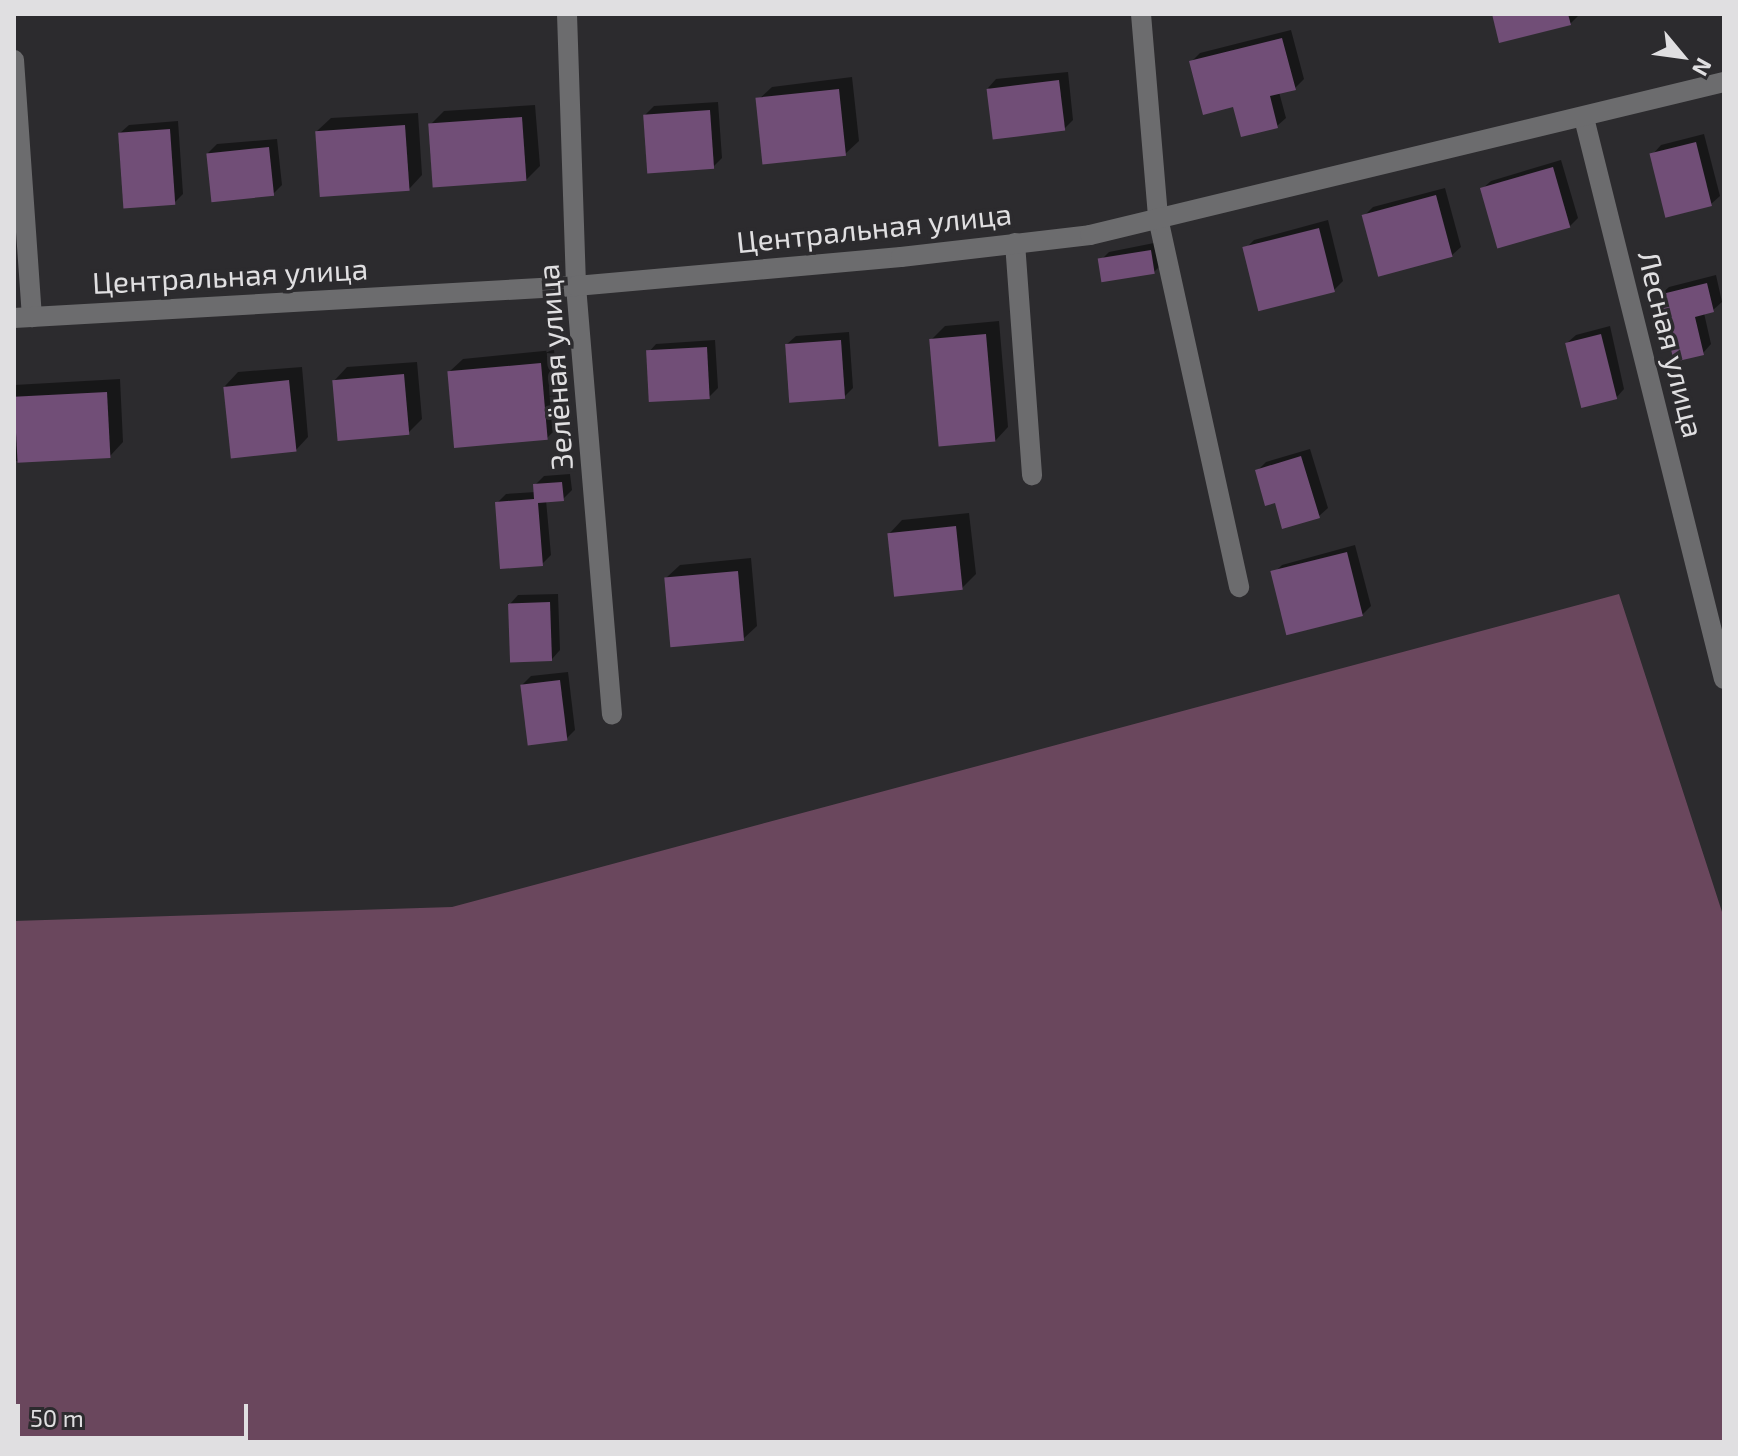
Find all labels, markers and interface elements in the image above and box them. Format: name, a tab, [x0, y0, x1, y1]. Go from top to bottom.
north arrow	[1642, 16, 1722, 96]
text: N	[1688, 54, 1718, 81]
street label: Центральная улица	[735, 195, 1013, 259]
street label: Лесная улица	[1631, 247, 1713, 441]
street label: Центральная улица	[91, 250, 369, 300]
street label: Зелёная улица	[529, 263, 579, 471]
scale bar	[20, 1388, 252, 1438]
text: 50 m	[30, 1403, 84, 1432]

